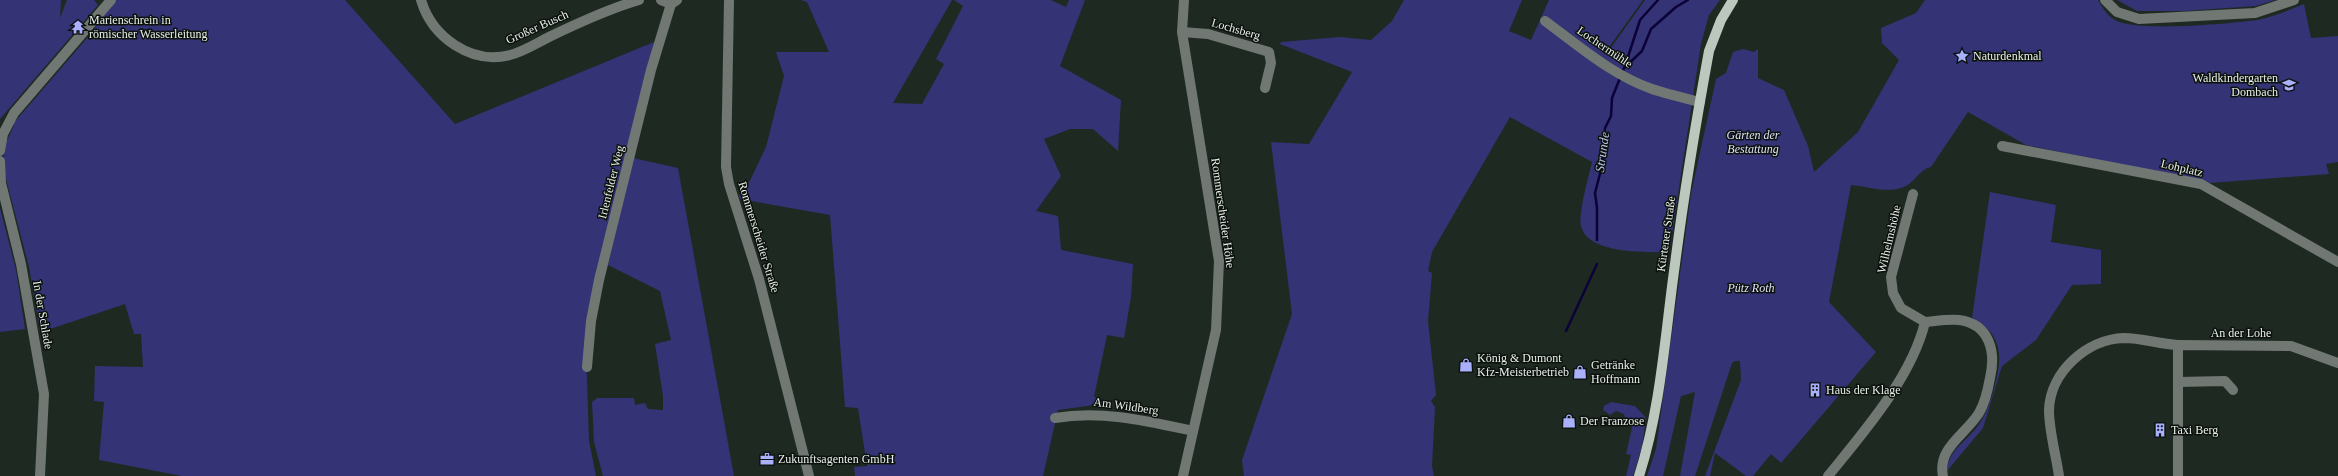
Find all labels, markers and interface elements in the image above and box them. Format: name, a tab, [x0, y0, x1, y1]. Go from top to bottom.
street label: Großer Busch	[504, 7, 570, 47]
place label: Marienschrein in römischer Wasserleitung	[89, 13, 207, 41]
street label: Lochsberg	[1210, 15, 1262, 43]
temple icon: Marienschrein in römischer Wasserleitung	[70, 19, 86, 35]
street label: Lochermühle	[1575, 23, 1635, 71]
place icon: Naturdenkmal	[1954, 48, 1970, 64]
place label: Naturdenkmal	[1973, 49, 2042, 63]
place label: Waldkindergarten Dombach	[2193, 71, 2278, 99]
school or university icon: Waldkindergarten Dombach	[2281, 77, 2297, 93]
park label: Gärten der Bestattung	[1727, 128, 1780, 156]
water label: Strunde	[1592, 131, 1612, 173]
street label: Irlenfelder Weg	[595, 144, 627, 220]
street label: Lohplatz	[2160, 156, 2204, 180]
street label: Rommerscheider Höhe	[1208, 157, 1238, 269]
street label: Rommerscheider Straße	[735, 180, 783, 294]
street label: Kürtener Straße	[1654, 195, 1678, 273]
street label: Wilhelmshöhe	[1874, 204, 1904, 274]
street label: In der Schlade	[30, 280, 56, 350]
park label: Pütz Roth	[1727, 281, 1775, 295]
street label: An der Lohe	[2211, 326, 2271, 340]
place label: König & Dumont Kfz-Meisterbetrieb	[1477, 351, 1569, 379]
shop icon: König & Dumont Kfz-Meisterbetrieb	[1458, 357, 1474, 373]
place label: Getränke Hoffmann	[1591, 358, 1640, 386]
shop icon: Getränke Hoffmann	[1572, 364, 1588, 380]
building icon: Haus der Klage	[1807, 382, 1823, 398]
place label: Haus der Klage	[1826, 383, 1901, 397]
street label: Am Wildberg	[1093, 395, 1159, 417]
shop icon: Der Franzose	[1561, 413, 1577, 429]
place label: Der Franzose	[1580, 414, 1644, 428]
building icon: Taxi Berg	[2152, 422, 2168, 438]
place label: Taxi Berg	[2171, 423, 2218, 437]
office icon: Zukunftsagenten GmbH	[759, 451, 775, 467]
place label: Zukunftsagenten GmbH	[778, 452, 895, 466]

